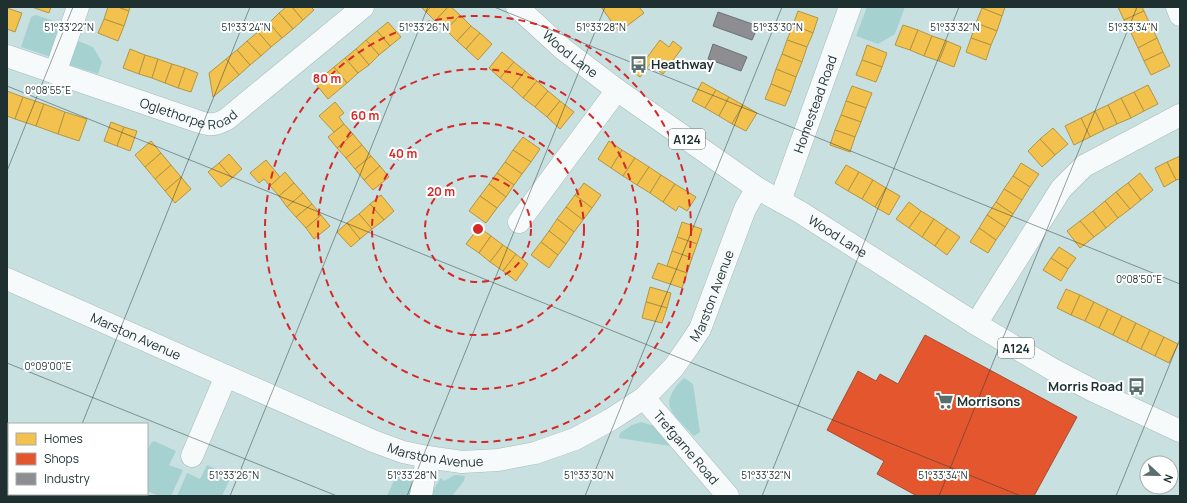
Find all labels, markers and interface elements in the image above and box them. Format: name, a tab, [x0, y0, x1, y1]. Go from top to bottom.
text: 51°33'22"N	[44, 20, 94, 34]
text: 51°33'24"N	[221, 20, 271, 34]
text: 51°33'26"N	[399, 20, 449, 34]
text: 51°33'28"N	[576, 20, 626, 34]
text: 51°33'30"N	[753, 20, 803, 34]
text: 51°33'32"N	[930, 20, 980, 34]
text: 51°33'34"N	[1108, 20, 1158, 34]
street label: Wood Lane	[539, 26, 602, 82]
street label: Homestead Road	[789, 53, 841, 156]
bus stop icon: Heathway	[628, 54, 648, 74]
place label: Heathway	[651, 55, 714, 73]
text: 80 m	[313, 70, 341, 87]
text: 0°08'55"E	[25, 83, 71, 97]
street label: Oglethorpe Road	[138, 93, 241, 134]
text: 60 m	[351, 107, 379, 124]
road number: A124	[669, 129, 705, 149]
text: 40 m	[389, 145, 417, 162]
text: 20 m	[427, 183, 455, 200]
street label: Wood Lane	[805, 211, 871, 262]
centre of rings	[471, 222, 485, 236]
street label: Marston Avenue	[685, 247, 738, 345]
text: 0°08'50"E	[1116, 272, 1162, 286]
street label: Marston Avenue	[88, 308, 184, 364]
road number: A124	[998, 338, 1034, 358]
text: 0°09'00"E	[25, 359, 72, 373]
bus stop icon: Morris Road	[1126, 376, 1146, 396]
place label: Morris Road	[1048, 377, 1123, 395]
supermarket icon: Morrisons	[934, 391, 954, 411]
place label: Morrisons	[957, 392, 1020, 410]
street label: Trefgarne Road	[649, 406, 723, 488]
legend	[8, 423, 148, 495]
text: Homes	[44, 430, 83, 447]
street label: Marston Avenue	[385, 438, 484, 471]
text: Shops	[44, 450, 79, 467]
north arrow	[1139, 455, 1179, 495]
text: 51°33'26"N	[209, 468, 259, 482]
text: 51°33'28"N	[387, 468, 437, 482]
text: 51°33'30"N	[564, 468, 614, 482]
text: 51°33'32"N	[741, 468, 791, 482]
text: 51°33'34"N	[918, 468, 968, 482]
text: Industry	[44, 470, 90, 487]
text: N	[1160, 472, 1177, 485]

